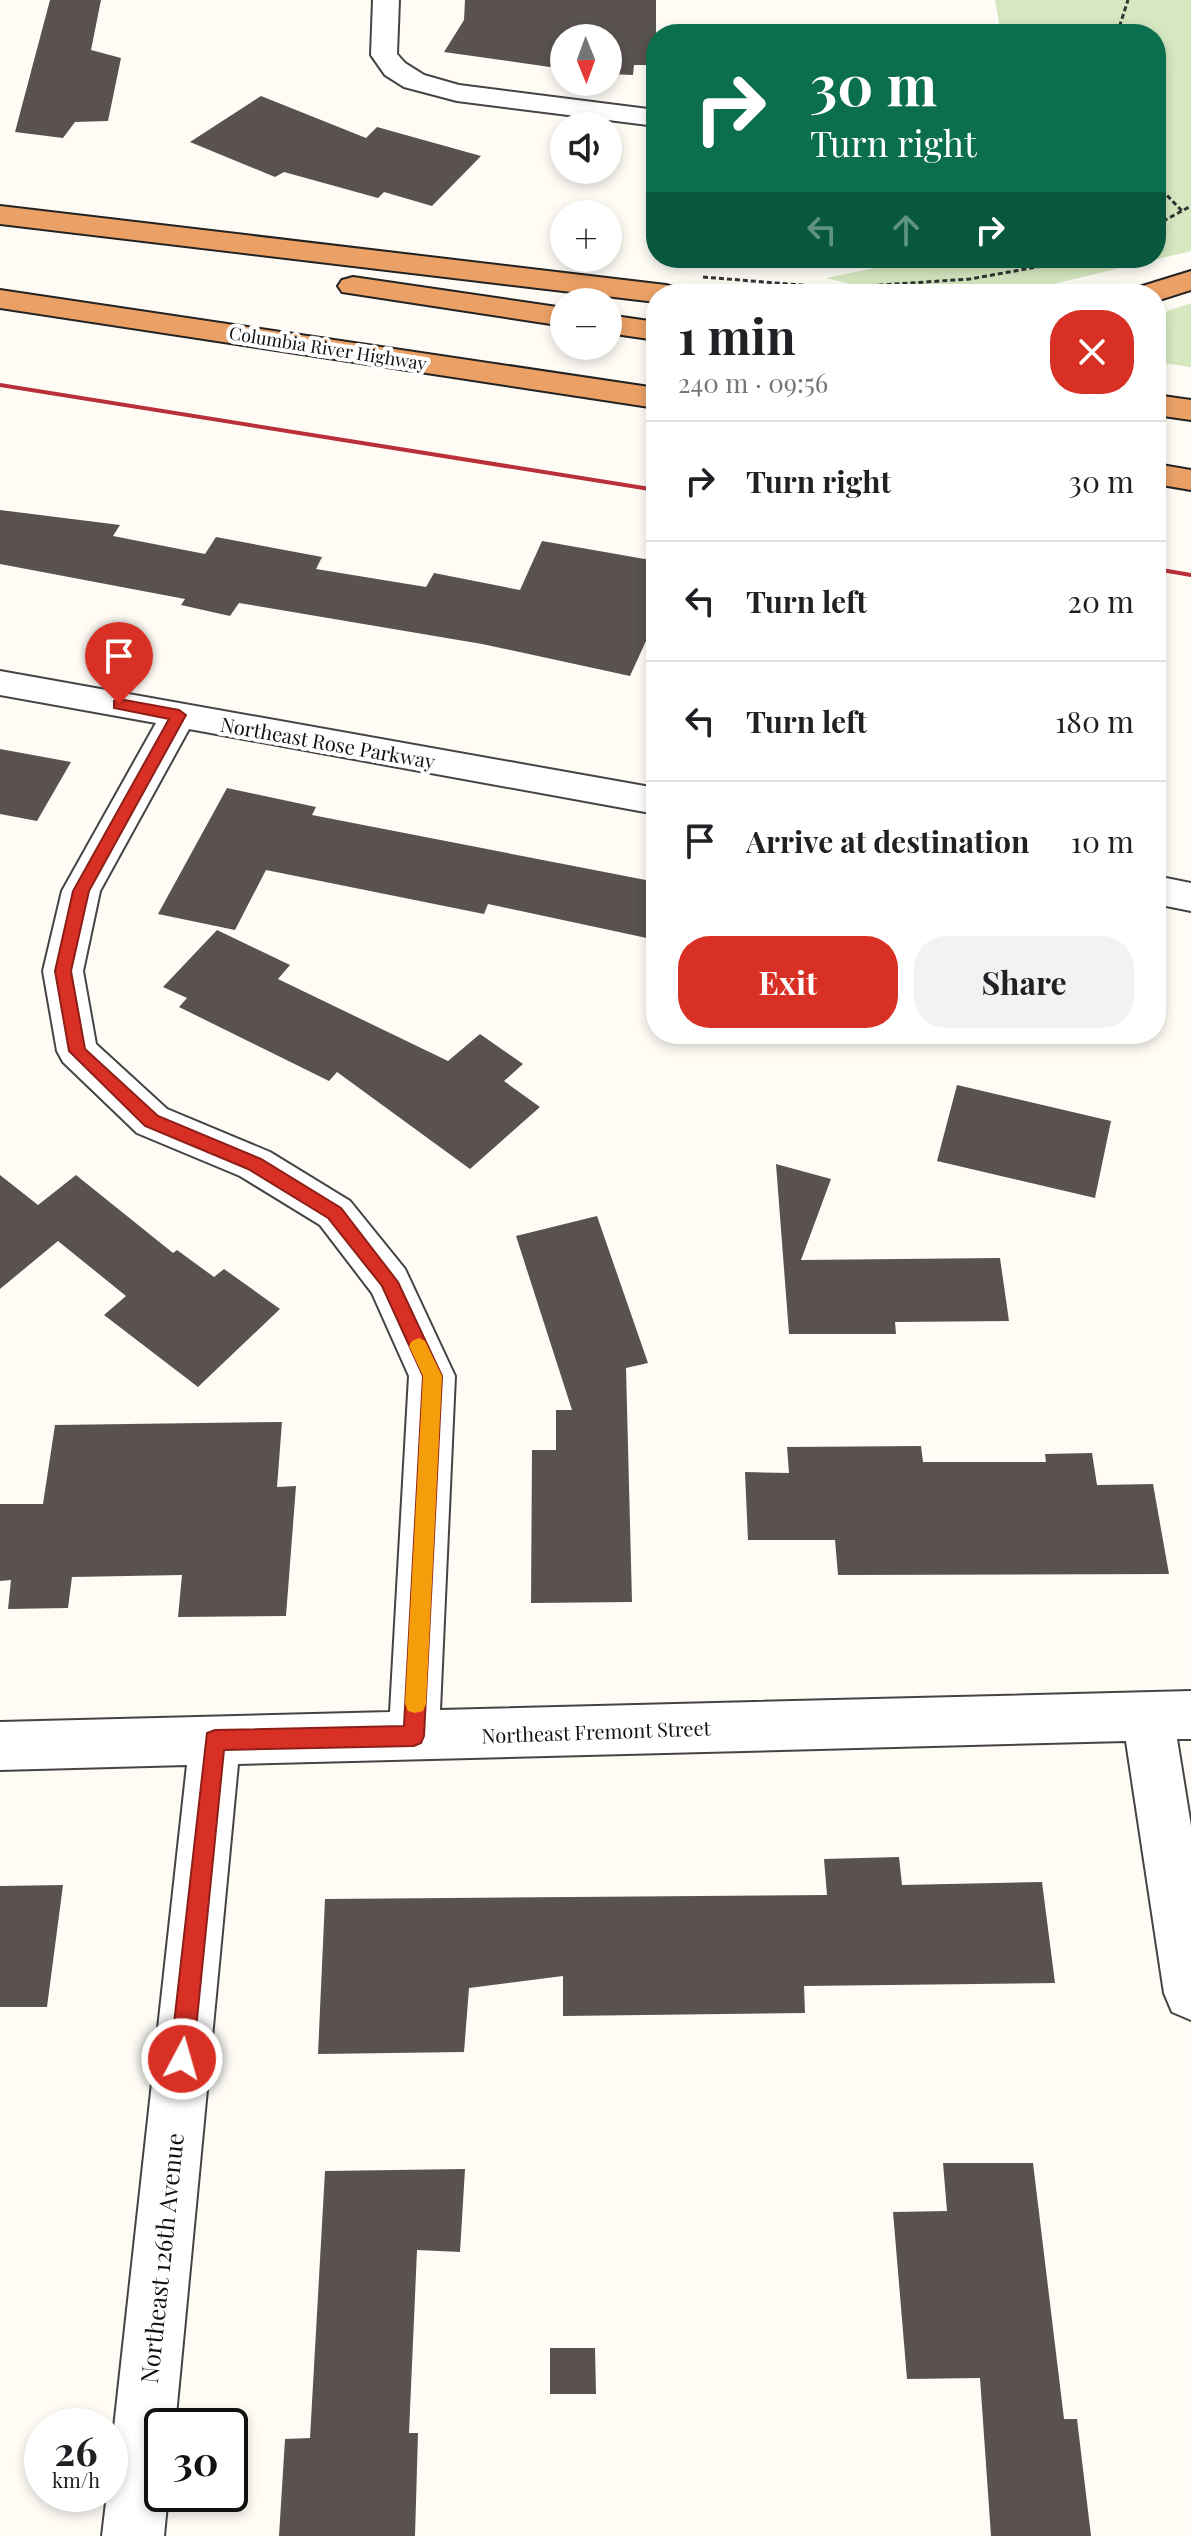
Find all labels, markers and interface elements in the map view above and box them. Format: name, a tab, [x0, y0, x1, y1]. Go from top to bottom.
north arrow	[550, 24, 622, 96]
map controls	[550, 24, 622, 360]
text: 30 m	[810, 46, 937, 121]
icon: right	[678, 56, 782, 160]
button: sound	[550, 112, 622, 184]
text: Turn right	[810, 118, 977, 166]
button: +	[550, 200, 622, 272]
icon: left	[800, 208, 844, 252]
icon: ahead	[884, 208, 928, 252]
icon: right	[968, 208, 1012, 252]
button: −	[550, 288, 622, 360]
text: 1 min	[678, 303, 796, 367]
button: close	[1050, 310, 1134, 394]
street label: Columbia River Highway	[228, 321, 428, 375]
text: 240 m · 09:56	[678, 365, 828, 400]
icon: right	[678, 459, 722, 503]
text: Turn right	[746, 461, 891, 501]
text: 30 m	[1068, 461, 1134, 501]
icon: left	[678, 579, 722, 623]
text: Turn left	[746, 581, 867, 621]
text: 20 m	[1068, 581, 1134, 621]
pin	[85, 622, 153, 704]
icon: arrive	[97, 634, 141, 678]
icon: left	[678, 699, 722, 743]
text: Turn left	[746, 701, 867, 741]
text: 180 m	[1055, 701, 1134, 741]
street label: Northeast Rose Parkway	[219, 710, 437, 774]
icon: arrive	[678, 819, 722, 863]
text: Arrive at destination	[746, 821, 1029, 861]
text: 10 m	[1071, 821, 1134, 861]
button: Exit	[678, 936, 898, 1028]
button: Share	[914, 936, 1134, 1028]
street label: Northeast Fremont Street	[481, 1713, 712, 1748]
position arrow	[140, 2017, 224, 2101]
street label: Northeast 126th Avenue	[132, 2131, 190, 2385]
speed limit sign: 30	[144, 2408, 248, 2512]
text: 26	[54, 2423, 98, 2476]
text: km/h	[52, 2466, 100, 2493]

